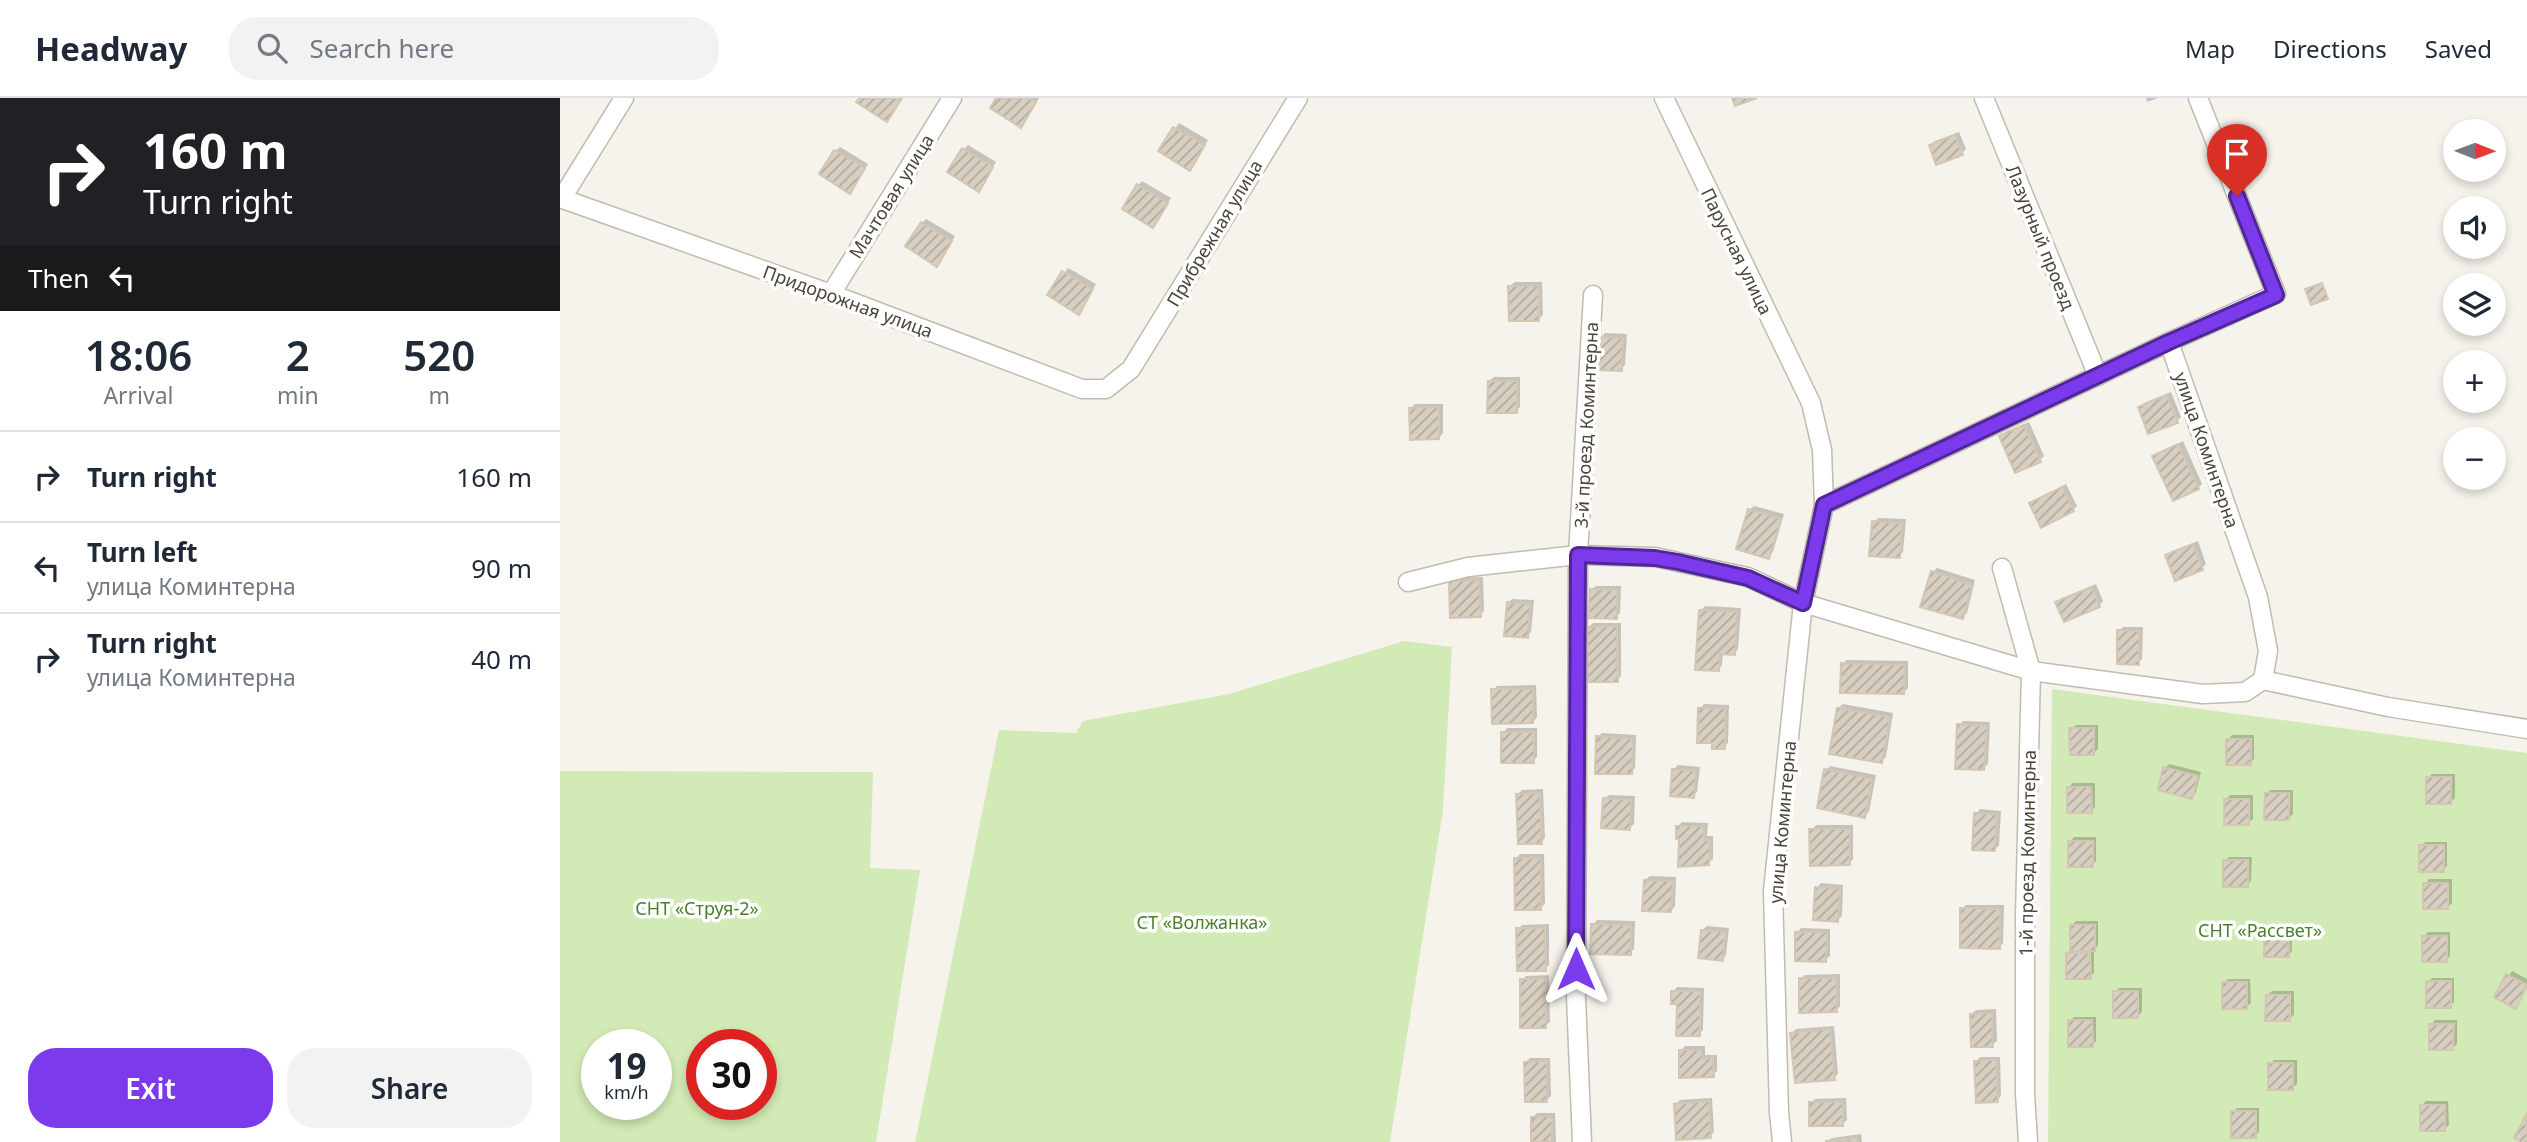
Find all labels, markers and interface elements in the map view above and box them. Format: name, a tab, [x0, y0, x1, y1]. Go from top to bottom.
search box	[229, 17, 719, 80]
text: Headway	[35, 26, 187, 71]
icon: search	[253, 29, 291, 67]
text: Search here	[309, 30, 454, 66]
text: Map	[2185, 32, 2235, 65]
text: Directions	[2273, 32, 2387, 65]
text: Saved	[2425, 32, 2492, 65]
text: 160 m	[143, 117, 288, 183]
north arrow	[2443, 119, 2506, 182]
map controls	[2443, 119, 2506, 490]
pin	[2207, 124, 2267, 196]
icon: right	[28, 126, 119, 217]
street label: Мачтовая улица	[843, 129, 939, 263]
icon: arrive	[2218, 135, 2256, 173]
street label: Прибрежная улица	[1161, 155, 1267, 311]
street label: Лазурный проезд	[2001, 161, 2081, 313]
text: Turn right	[143, 180, 293, 223]
street label: Парусная улица	[1696, 184, 1778, 318]
button: sound	[2443, 196, 2506, 259]
icon: left	[103, 259, 141, 297]
street label: Придорожная улица	[760, 259, 936, 343]
text: Then	[28, 260, 89, 296]
button: layers	[2443, 273, 2506, 336]
street label: 3-й проезд Коминтерна	[1569, 321, 1603, 529]
text: 18:06	[85, 326, 192, 383]
text: 2	[286, 326, 310, 383]
text: 520	[403, 326, 475, 383]
button: +	[2443, 350, 2506, 413]
street label: улица Коминтерна	[2169, 369, 2245, 531]
text: Arrival	[103, 379, 174, 411]
text: min	[277, 379, 319, 411]
text: m	[429, 379, 450, 411]
button: −	[2443, 427, 2506, 490]
icon: right	[28, 458, 66, 496]
text: Turn right	[87, 459, 217, 495]
text: 160 m	[456, 459, 532, 495]
text: Turn left	[87, 534, 198, 570]
icon: left	[28, 549, 66, 587]
text: 90 m	[471, 550, 532, 586]
text: улица Коминтерна	[87, 570, 296, 602]
text: Turn right	[87, 625, 217, 661]
icon: right	[28, 640, 66, 678]
text: 40 m	[471, 641, 532, 677]
text: улица Коминтерна	[87, 661, 296, 693]
street label: улица Коминтерна	[1763, 740, 1801, 904]
street label: 1-й проезд Коминтерна	[2013, 750, 2041, 956]
park label: СНТ «Струя-2»	[635, 896, 759, 920]
park label: СТ «Волжанка»	[1136, 910, 1268, 934]
park label: СНТ «Рассвет»	[2198, 918, 2322, 942]
position arrow	[1539, 932, 1613, 1006]
speed limit sign: 30	[686, 1029, 777, 1120]
text: 19	[606, 1042, 647, 1089]
button: Exit	[28, 1048, 273, 1128]
button: Share	[287, 1048, 532, 1128]
text: km/h	[604, 1080, 649, 1104]

